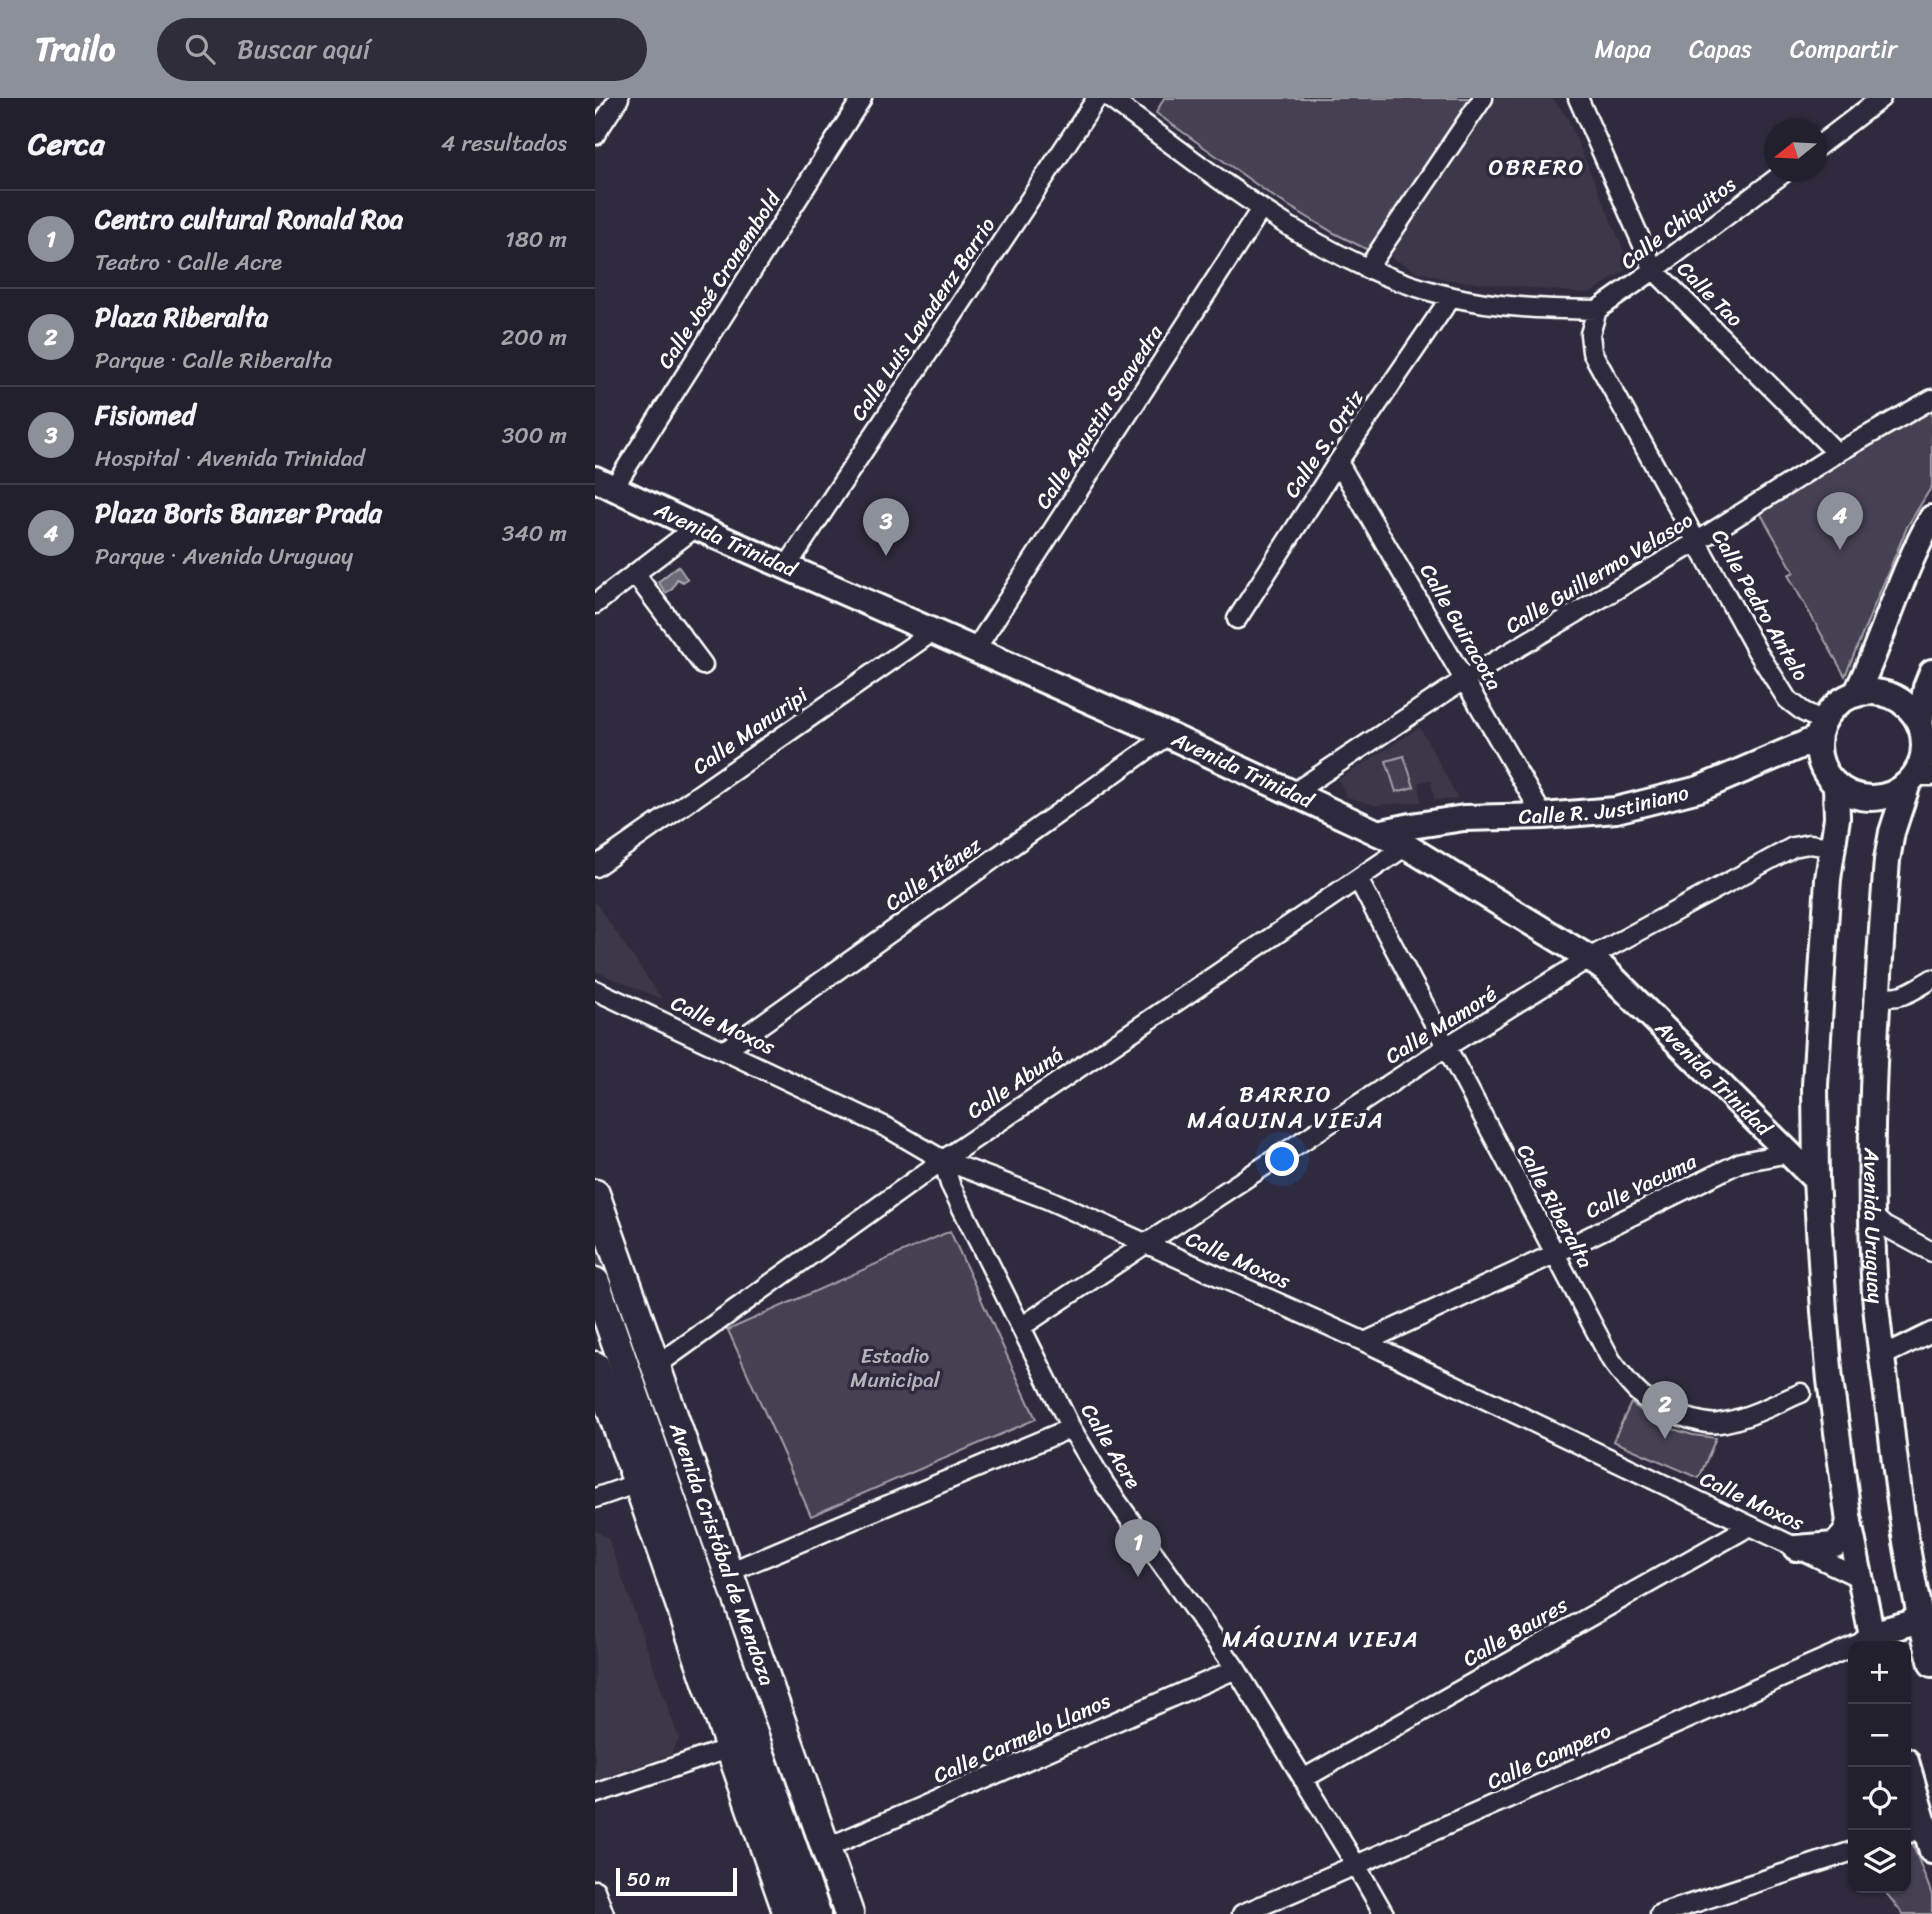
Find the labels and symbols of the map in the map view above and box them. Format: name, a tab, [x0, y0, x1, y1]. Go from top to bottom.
north arrow	[1764, 119, 1827, 182]
district label: OBRERO	[1488, 147, 1586, 188]
street label: Calle Chiquitos	[1612, 166, 1745, 279]
street label: Calle José Cronembold	[647, 182, 792, 377]
street label: Calle Luis Lavadenz Barrio	[840, 209, 1006, 429]
street label: Calle Tao	[1667, 251, 1753, 337]
street label: Calle Agustin Saavedra	[1025, 317, 1173, 517]
street label: Calle S. Ortiz	[1274, 382, 1374, 506]
street label: Avenida Trinidad	[647, 490, 805, 589]
pin: 4	[1817, 492, 1863, 550]
pin: 3	[863, 498, 909, 556]
street label: Calle Guillermo Velasco	[1497, 502, 1701, 644]
street label: Calle Pedro Antelo	[1701, 522, 1819, 688]
street label: Calle Guiracota	[1409, 556, 1513, 698]
street label: Calle Manuripi	[684, 676, 817, 785]
street label: Avenida Trinidad	[1165, 720, 1322, 820]
street label: Calle R. Justiniano	[1518, 773, 1693, 836]
street label: Calle Iténez	[877, 826, 990, 921]
street label: Calle Mamoré	[1377, 975, 1505, 1075]
street label: Calle Moxos	[665, 984, 782, 1066]
street label: Avenida Trinidad	[1645, 1010, 1782, 1147]
street label: Calle Abuná	[959, 1036, 1072, 1130]
district label: BARRIO MÁQUINA VIEJA	[1187, 1074, 1385, 1141]
street label: Calle Riberalta	[1506, 1137, 1604, 1276]
your location	[1265, 1142, 1299, 1176]
street label: Calle Yacuma	[1579, 1142, 1704, 1229]
street label: Avenida Uruguay	[1853, 1147, 1895, 1305]
street label: Calle Moxos	[1179, 1220, 1297, 1300]
park label: Estadio Municipal	[850, 1337, 941, 1399]
pin: 2	[1642, 1381, 1688, 1439]
street label: Calle Acre	[1070, 1396, 1152, 1496]
street label: Avenida Cristóbal de Mendoza	[658, 1417, 786, 1691]
street label: Calle Moxos	[1694, 1460, 1811, 1542]
pin: 1	[1115, 1519, 1161, 1577]
street label: Calle Baures	[1455, 1586, 1575, 1678]
district label: MÁQUINA VIEJA	[1222, 1619, 1420, 1660]
street label: Calle Carmelo Llanos	[927, 1682, 1117, 1794]
street label: Calle Campero	[1481, 1712, 1618, 1800]
scale bar	[616, 1865, 737, 1897]

